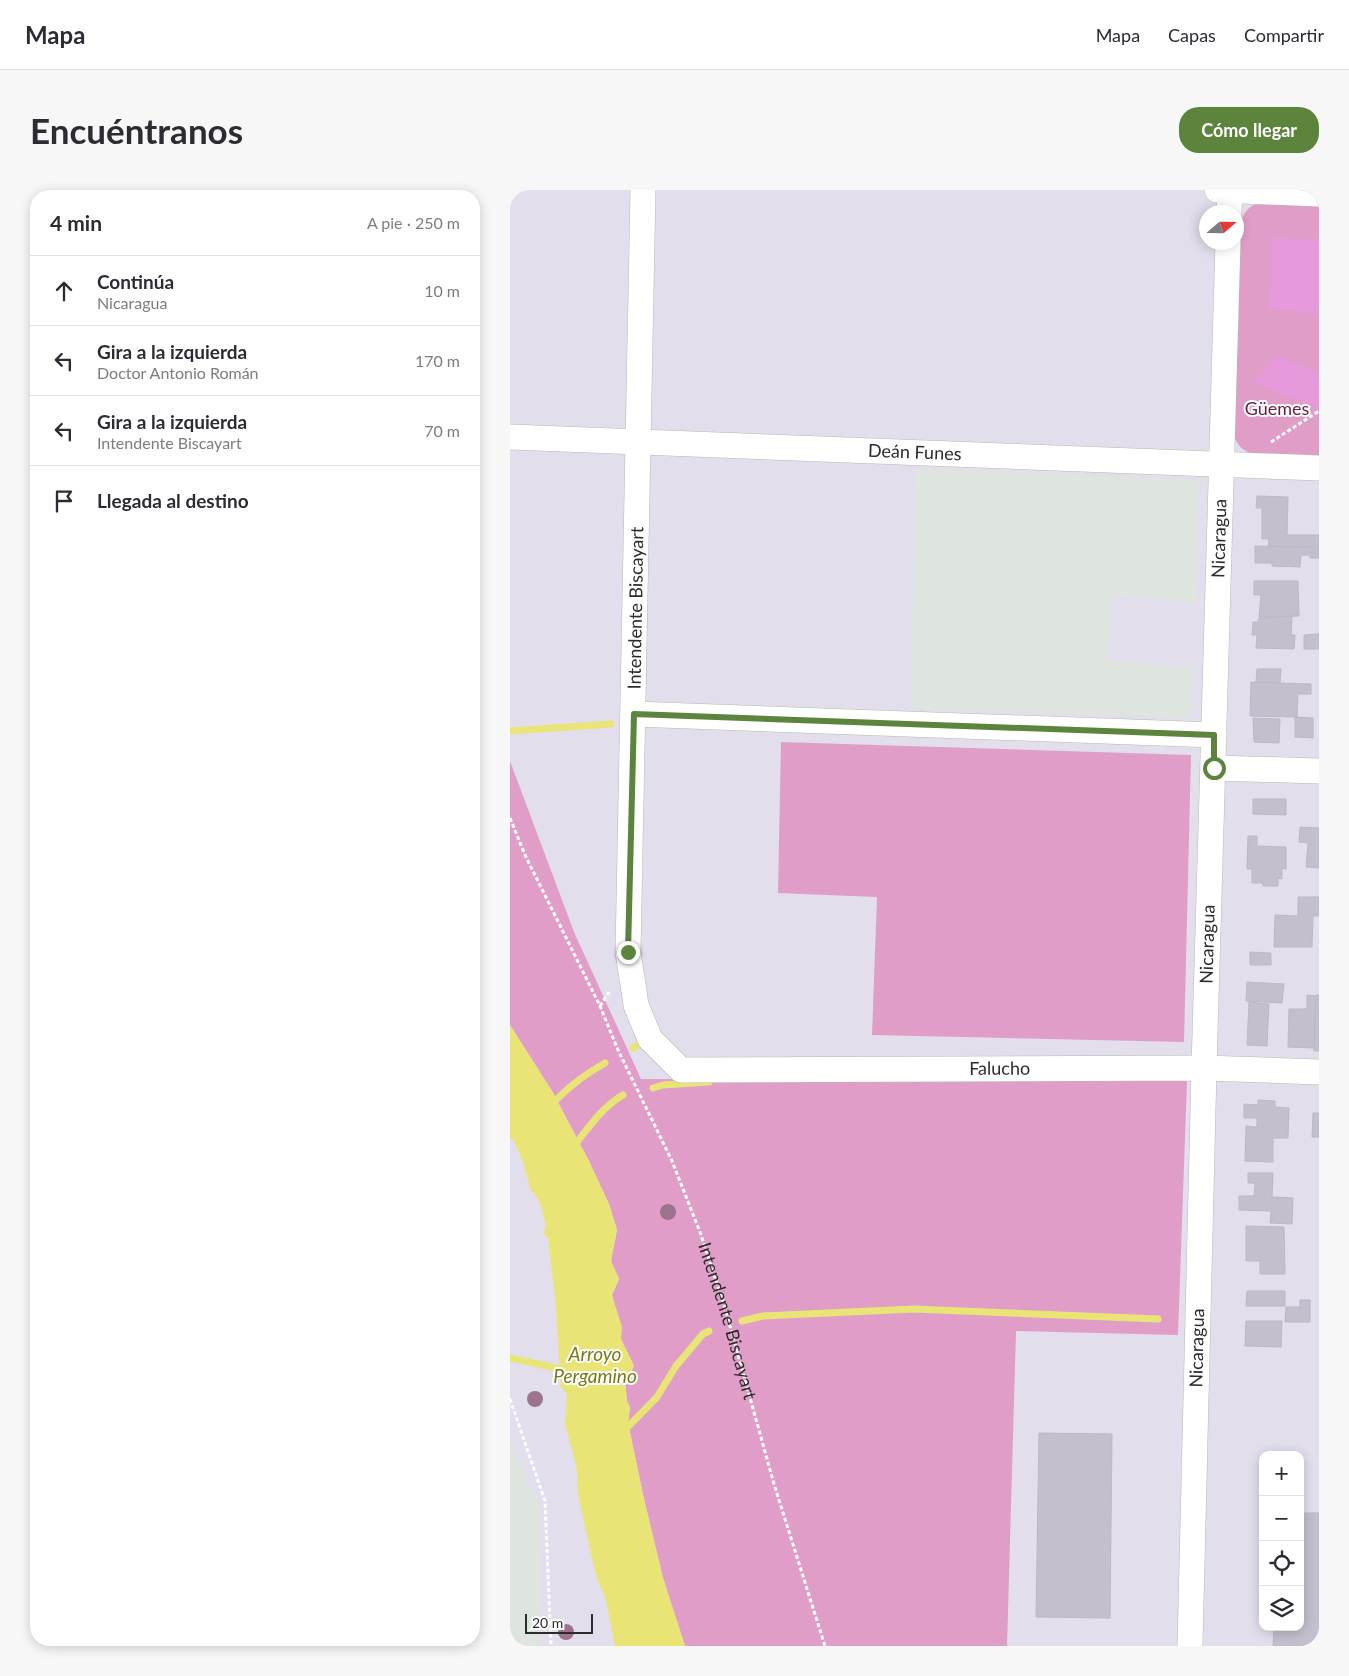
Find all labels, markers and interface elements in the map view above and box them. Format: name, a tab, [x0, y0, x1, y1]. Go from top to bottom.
text: Mapa	[25, 20, 85, 49]
text: Mapa	[1096, 24, 1140, 46]
text: Capas	[1168, 24, 1216, 46]
text: Compartir	[1244, 24, 1324, 46]
button: Cómo llegar	[1179, 107, 1319, 153]
text: Encuéntranos	[30, 109, 243, 151]
north arrow	[1199, 205, 1244, 250]
text: 4 min	[50, 210, 102, 235]
text: A pie · 250 m	[367, 213, 460, 232]
text: Continúa	[97, 270, 174, 293]
icon: ahead	[50, 277, 78, 305]
text: 10 m	[424, 281, 460, 300]
text: Nicaragua	[97, 293, 167, 312]
text: Gira a la izquierda	[97, 340, 247, 363]
icon: left	[50, 347, 78, 375]
text: 170 m	[415, 351, 460, 370]
text: Doctor Antonio Román	[97, 363, 259, 382]
park label: Güemes	[1245, 397, 1310, 419]
text: Gira a la izquierda	[97, 410, 247, 433]
icon: left	[50, 417, 78, 445]
text: 70 m	[424, 421, 460, 440]
text: Intendente Biscayart	[97, 433, 242, 452]
street label: Deán Funes	[868, 439, 962, 464]
icon: arrive	[50, 487, 78, 515]
text: Llegada al destino	[97, 489, 249, 512]
street label: Nicaragua	[1206, 498, 1231, 578]
street label: Intendente Biscayart	[623, 526, 647, 690]
route start	[1203, 757, 1226, 780]
street label: Nicaragua	[1194, 904, 1219, 984]
route end	[617, 941, 640, 964]
street label: Falucho	[969, 1057, 1030, 1079]
street label: Intendente Biscayart	[694, 1239, 762, 1402]
street label: Nicaragua	[1184, 1308, 1208, 1388]
water label: Arroyo Pergamino	[553, 1342, 637, 1387]
map controls	[1259, 1451, 1304, 1631]
button: +	[1259, 1451, 1304, 1496]
button: −	[1259, 1496, 1304, 1541]
button: locate	[1259, 1541, 1304, 1586]
button: layers	[1259, 1586, 1304, 1631]
scale bar	[525, 1611, 592, 1634]
text: 20 m	[532, 1614, 563, 1631]

